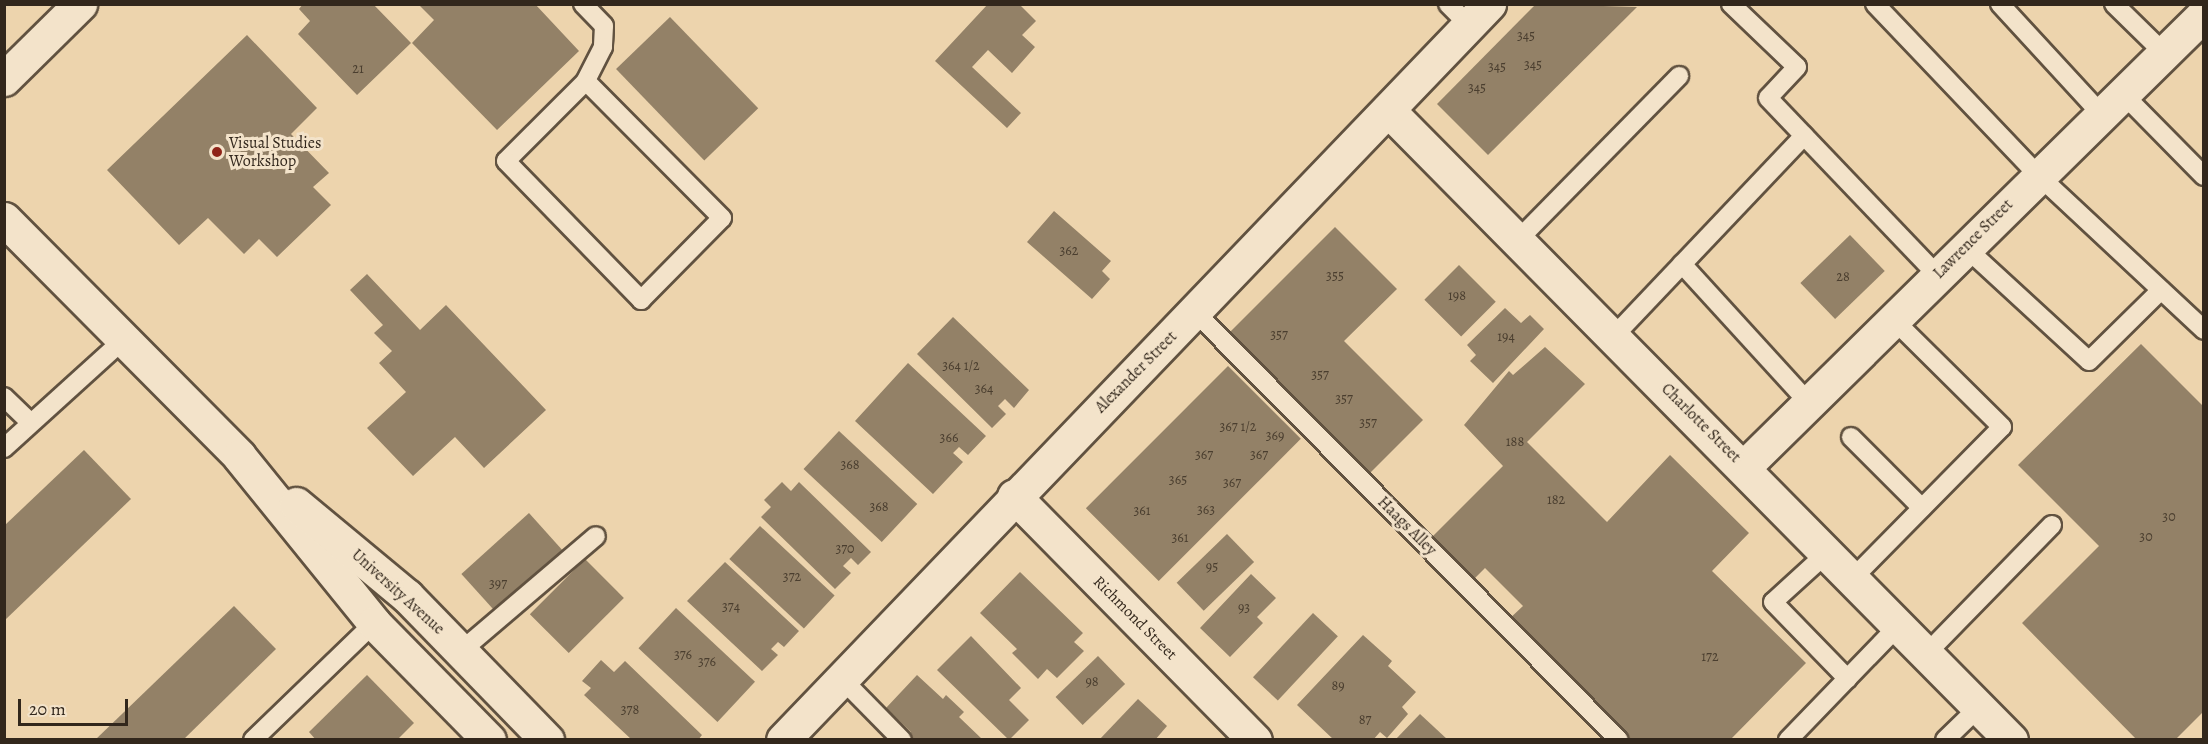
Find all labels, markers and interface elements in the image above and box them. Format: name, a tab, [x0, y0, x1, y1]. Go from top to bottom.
house number: 345	[1517, 28, 1535, 44]
house number: 345	[1524, 57, 1542, 73]
house number: 345	[1488, 59, 1506, 75]
house number: 21	[352, 61, 364, 77]
house number: 345	[1468, 80, 1486, 96]
place label: Visual Studies Workshop	[229, 133, 321, 171]
marker: Visual Studies Workshop	[210, 145, 224, 159]
street label: Lawrence Street	[1929, 195, 2017, 283]
house number: 362	[1060, 243, 1078, 259]
house number: 355	[1326, 268, 1344, 284]
house number: 28	[1836, 269, 1850, 285]
house number: 198	[1448, 288, 1466, 304]
street label: Alexander Street	[1091, 327, 1181, 417]
house number: 357	[1270, 327, 1288, 343]
house number: 194	[1497, 329, 1515, 345]
house number: 364 1/2	[942, 358, 980, 374]
house number: 357	[1311, 367, 1329, 383]
street label: Charlotte Street	[1657, 379, 1745, 467]
house number: 364	[975, 381, 993, 397]
house number: 357	[1335, 391, 1353, 407]
house number: 357	[1359, 415, 1377, 431]
house number: 367 1/2	[1220, 419, 1256, 435]
house number: 369	[1266, 428, 1284, 444]
house number: 366	[940, 430, 958, 446]
house number: 188	[1506, 434, 1524, 450]
house number: 367	[1195, 447, 1213, 463]
house number: 367	[1250, 447, 1268, 463]
house number: 368	[840, 457, 860, 473]
house number: 365	[1169, 472, 1187, 488]
house number: 367	[1223, 475, 1241, 491]
house number: 182	[1547, 492, 1565, 508]
street label: Haags Alley	[1374, 493, 1440, 559]
house number: 368	[869, 499, 889, 515]
house number: 363	[1197, 502, 1215, 518]
house number: 361	[1133, 503, 1151, 519]
house number: 30	[2162, 509, 2176, 525]
house number: 30	[2139, 529, 2153, 545]
house number: 361	[1171, 530, 1189, 546]
house number: 370	[835, 541, 855, 557]
street label: University Avenue	[348, 545, 448, 639]
house number: 95	[1206, 559, 1218, 575]
house number: 372	[783, 569, 801, 585]
street label: Richmond Street	[1089, 572, 1181, 664]
house number: 397	[489, 576, 507, 592]
house number: 374	[722, 599, 740, 615]
house number: 93	[1238, 600, 1250, 616]
house number: 376	[674, 647, 692, 663]
house number: 172	[1701, 649, 1719, 665]
house number: 376	[698, 654, 716, 670]
house number: 98	[1085, 674, 1099, 690]
house number: 89	[1331, 678, 1345, 694]
scale bar	[21, 687, 130, 725]
text: 20 m	[29, 697, 66, 721]
house number: 378	[621, 702, 639, 718]
house number: 87	[1359, 712, 1371, 728]

